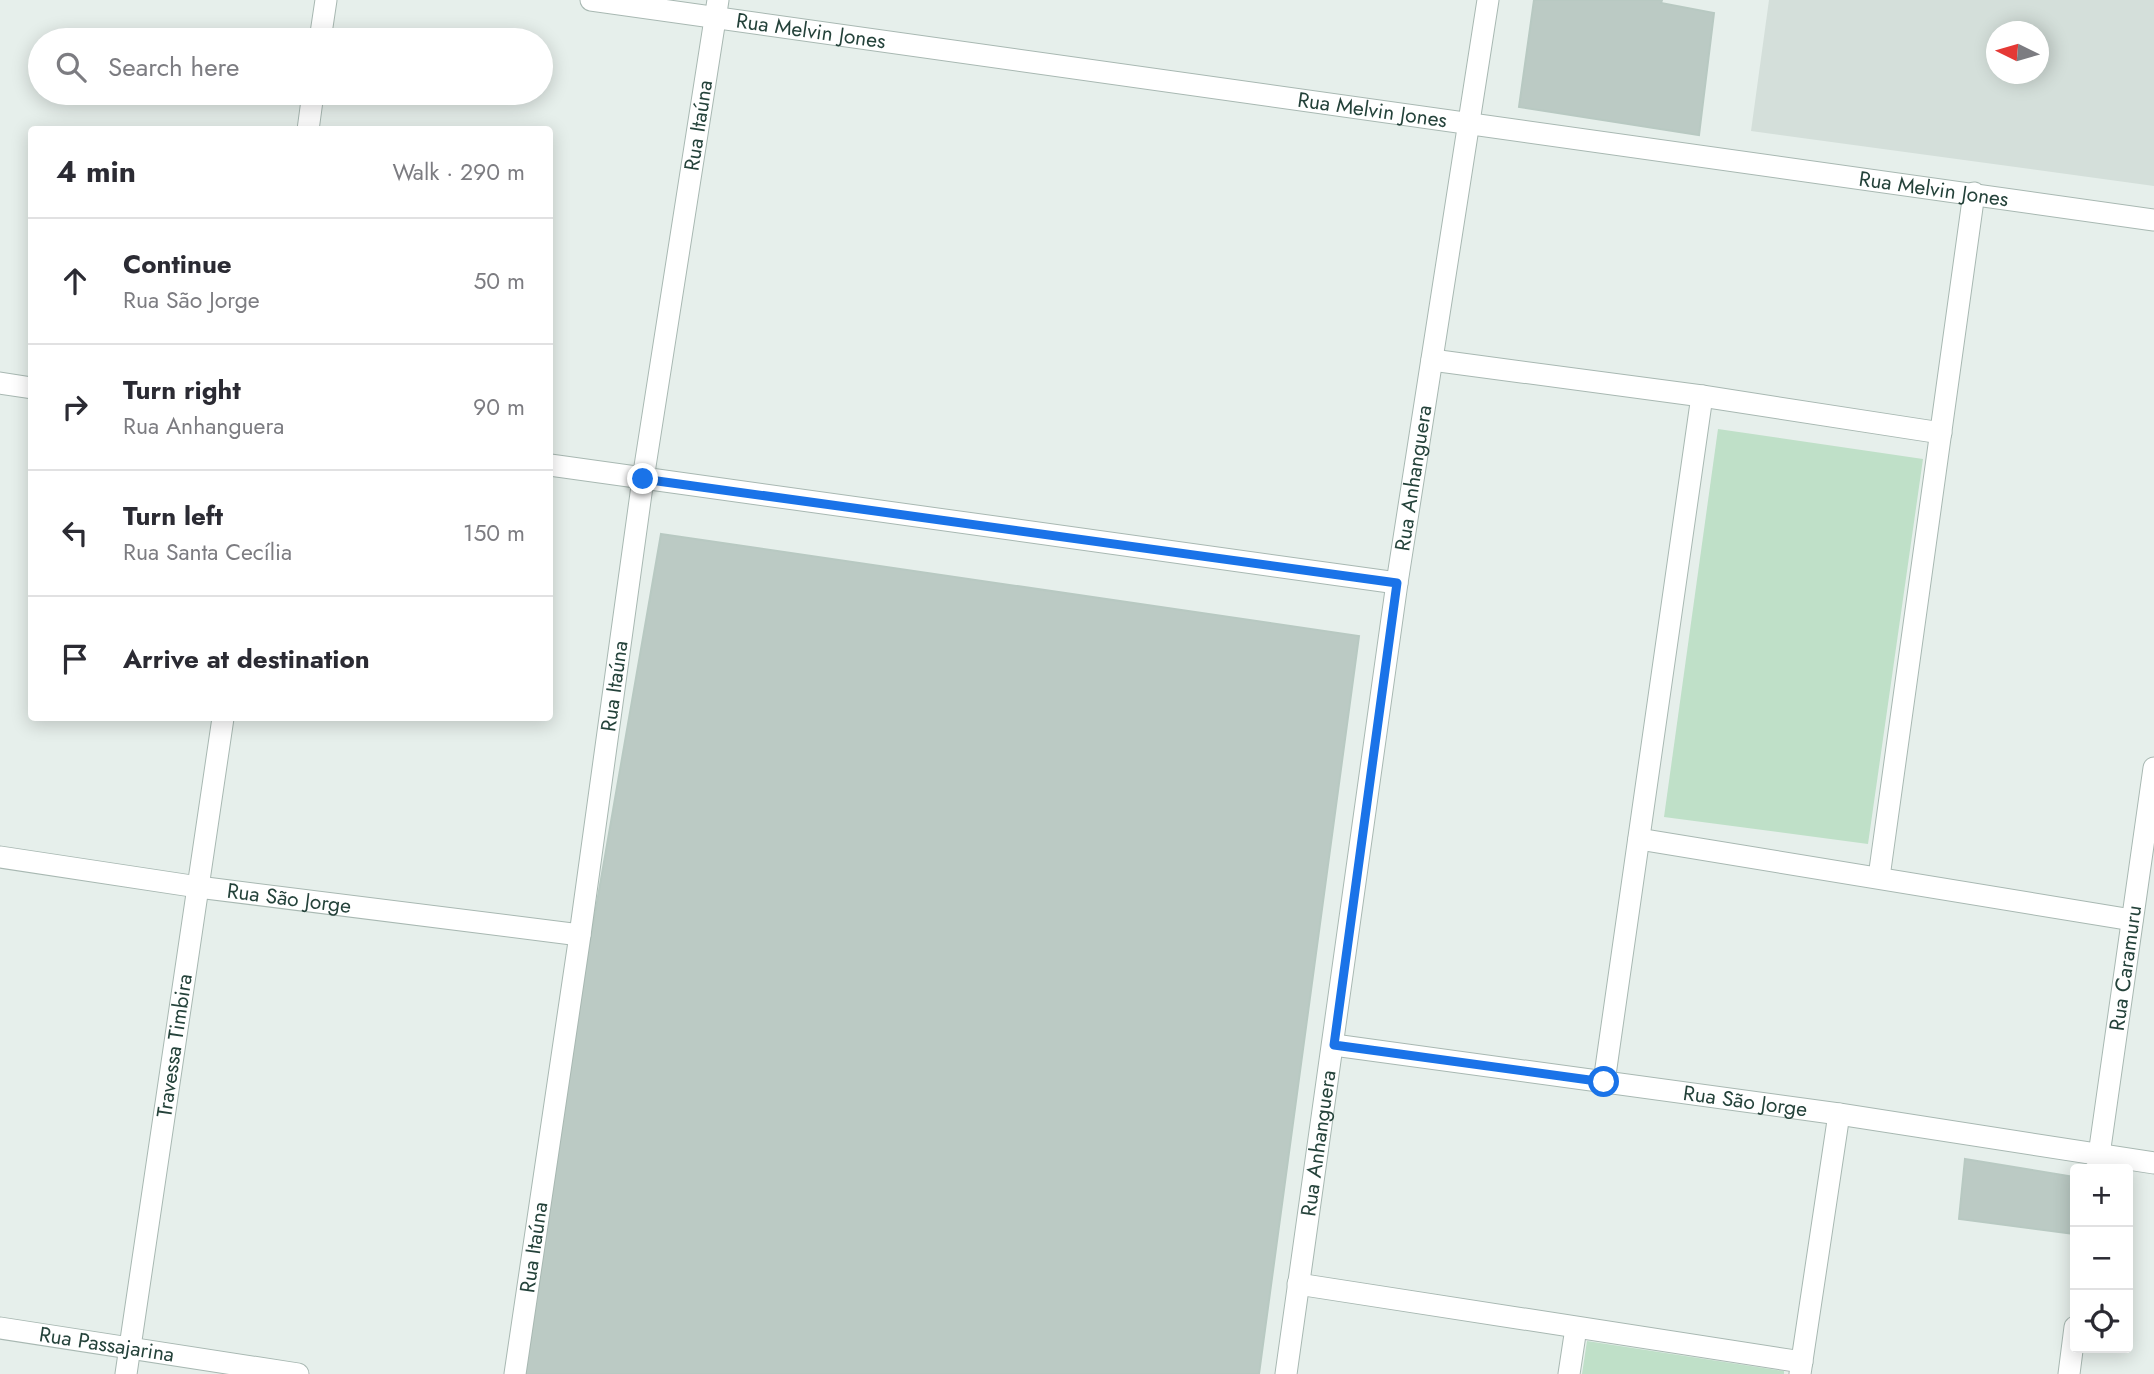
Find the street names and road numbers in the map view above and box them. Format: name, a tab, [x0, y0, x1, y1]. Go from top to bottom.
street label: Rua Melvin Jones	[734, 6, 888, 56]
street label: Rua Itaúna	[676, 78, 720, 173]
street label: Rua Melvin Jones	[1296, 85, 1449, 135]
street label: Rua Melvin Jones	[1857, 164, 2011, 214]
street label: Rua Anhanguera	[1387, 403, 1440, 553]
street label: Rua Itaúna	[593, 639, 636, 734]
street label: Rua São Jorge	[225, 876, 353, 921]
street label: Rua Caramuru	[2102, 903, 2149, 1033]
street label: Travessa Timbira	[149, 972, 200, 1119]
street label: Rua Anhanguera	[1293, 1068, 1343, 1218]
street label: Rua São Jorge	[1681, 1078, 1809, 1125]
street label: Rua Itaúna	[512, 1200, 555, 1295]
street label: Rua Passajarina	[37, 1319, 176, 1370]

